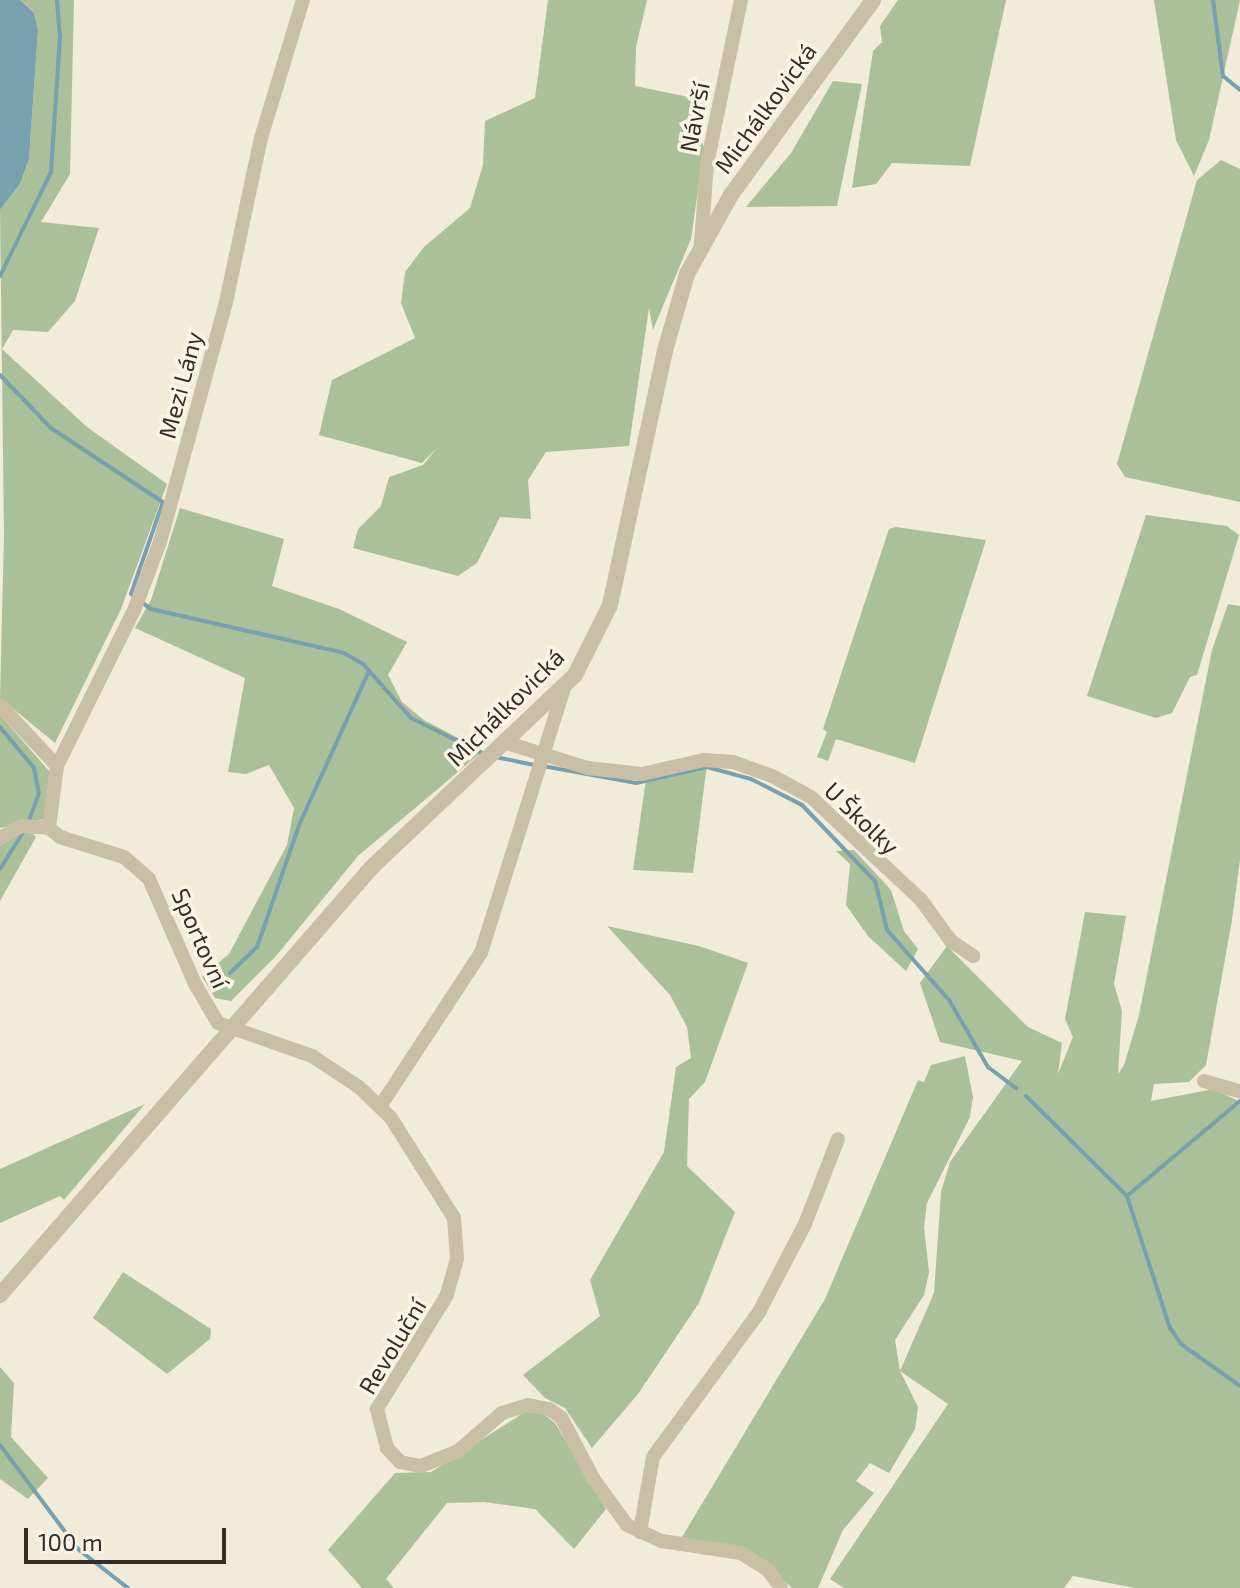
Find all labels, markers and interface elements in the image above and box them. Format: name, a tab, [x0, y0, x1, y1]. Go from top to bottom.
street label: Michálkovická	[708, 37, 822, 179]
street label: Návrší	[673, 80, 715, 154]
street label: Mezi Lány	[152, 328, 208, 442]
street label: Michálkovická	[440, 642, 570, 772]
street label: U Školky	[819, 776, 905, 860]
street label: Sportovní	[166, 884, 236, 992]
street label: Revoluční	[352, 1293, 432, 1399]
scale bar	[28, 1512, 230, 1562]
text: 100 m	[38, 1527, 103, 1556]

